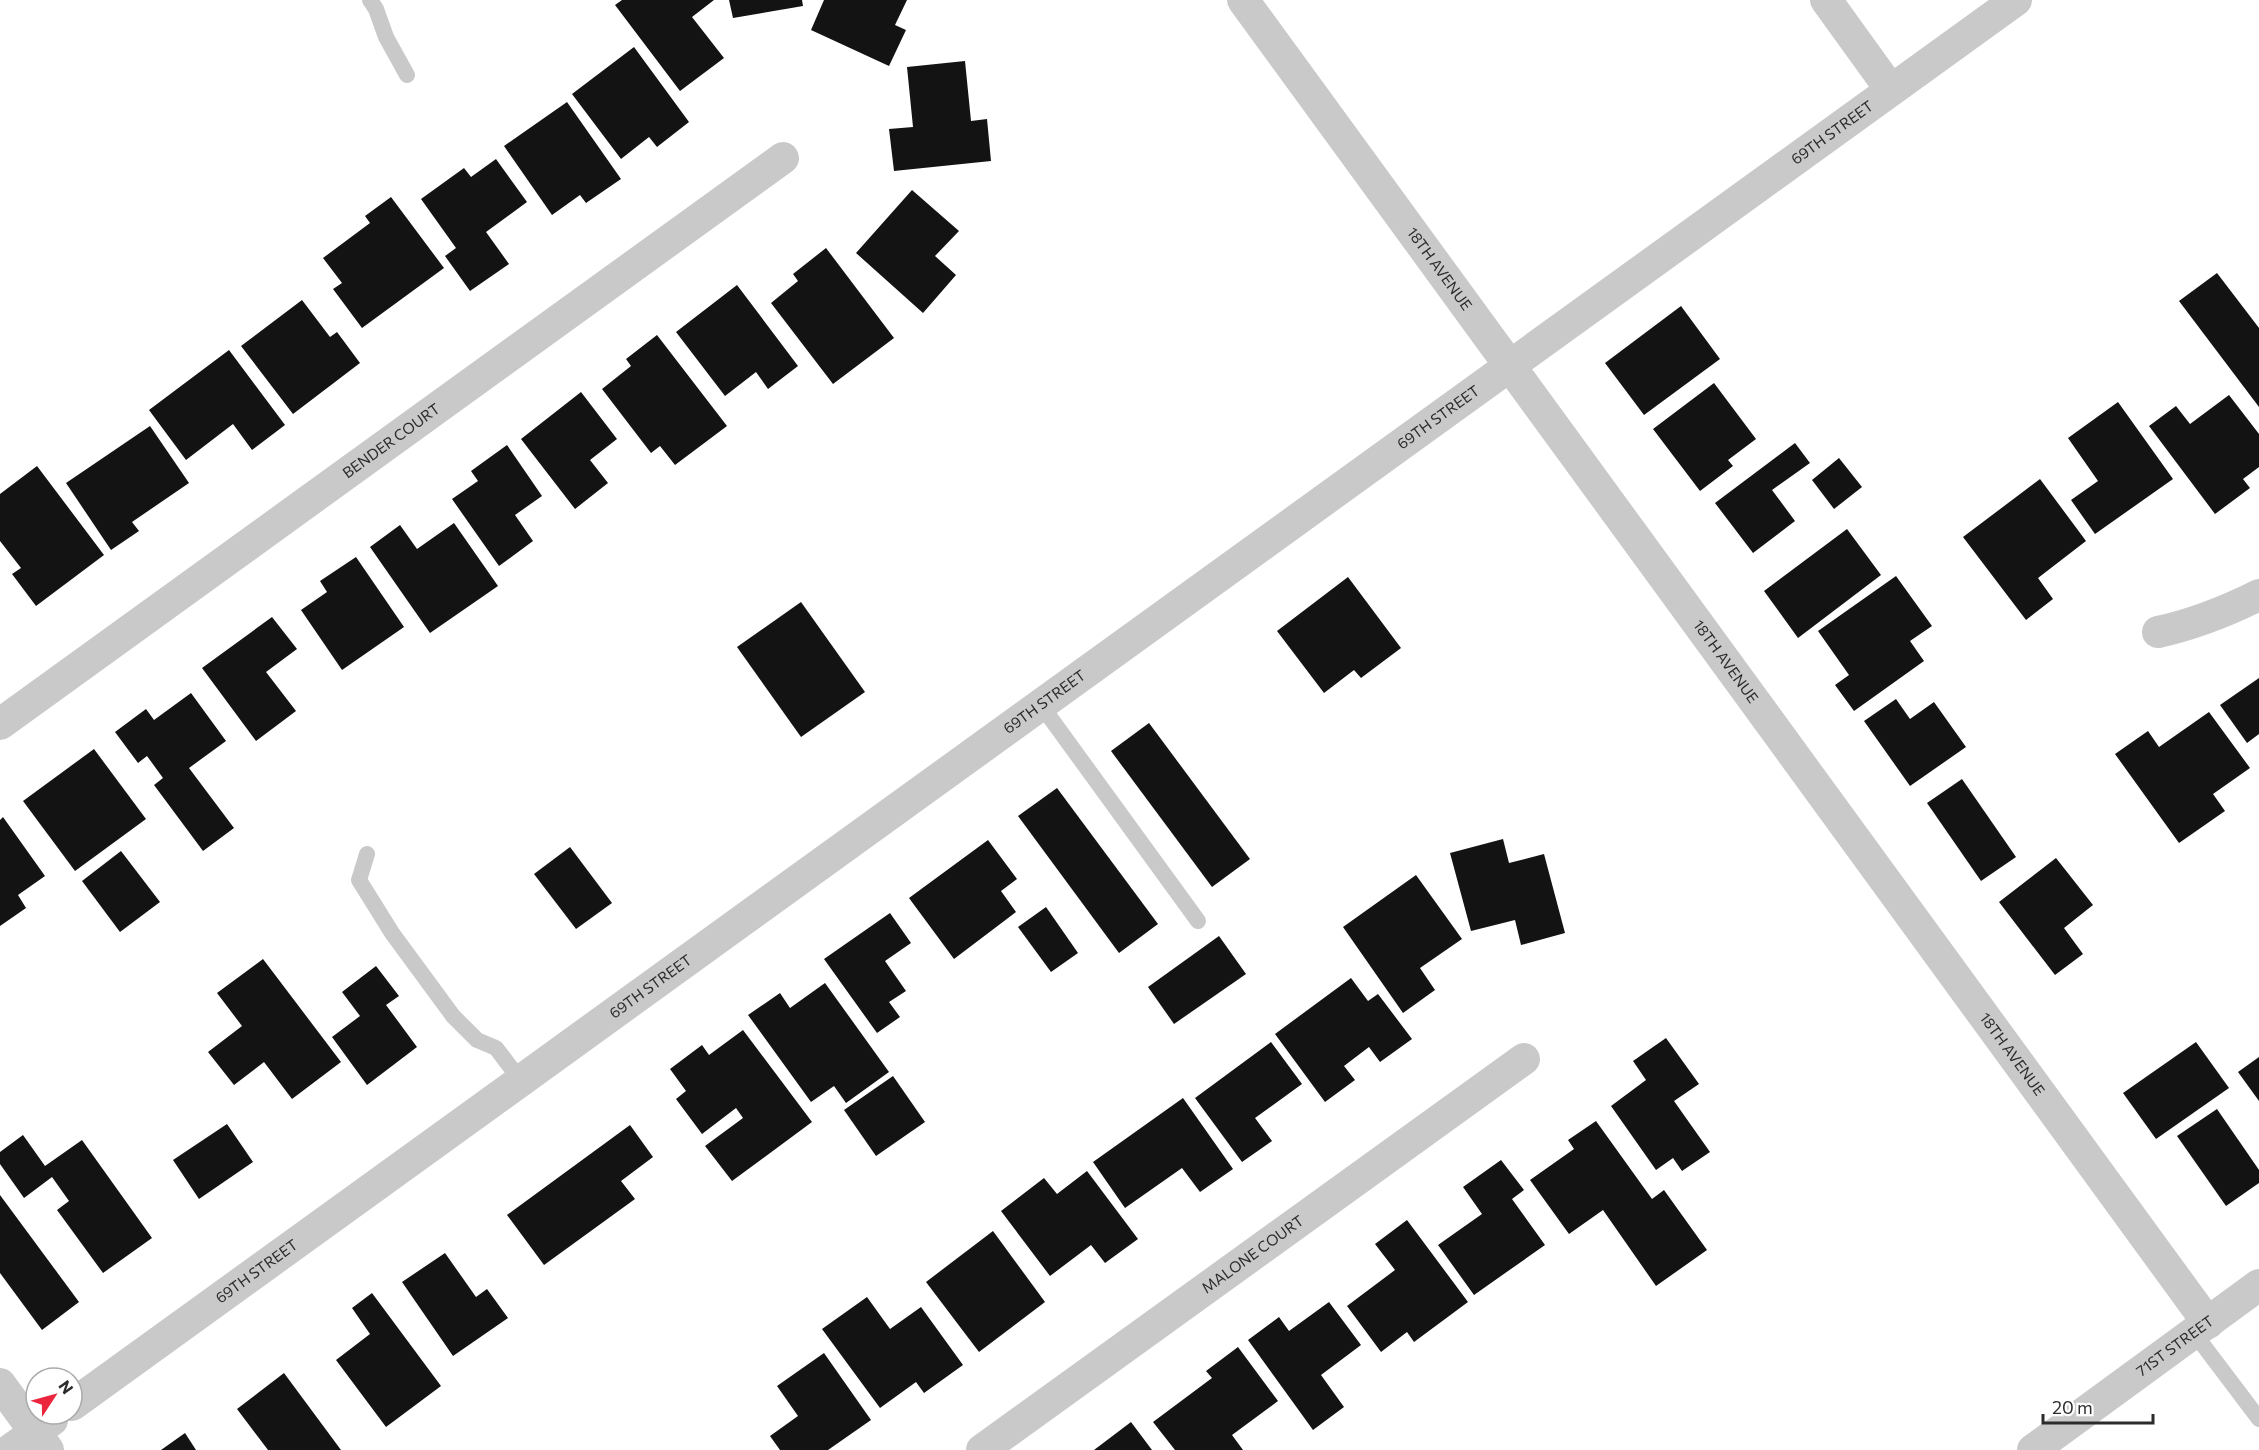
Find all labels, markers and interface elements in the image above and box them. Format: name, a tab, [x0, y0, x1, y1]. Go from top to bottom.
street label: 69TH STREET	[1787, 96, 1877, 168]
street label: 18TH AVENUE	[1404, 223, 1476, 314]
street label: 69TH STREET	[1393, 381, 1483, 452]
street label: BENDER COURT	[339, 399, 443, 481]
street label: 18TH AVENUE	[1690, 616, 1763, 706]
street label: 69TH STREET	[999, 665, 1089, 737]
street label: 69TH STREET	[605, 950, 695, 1022]
street label: 18TH AVENUE	[1977, 1009, 2049, 1099]
street label: MALONE COURT	[1198, 1211, 1307, 1297]
street label: 69TH STREET	[212, 1235, 301, 1306]
street label: 71ST STREET	[2132, 1311, 2217, 1380]
north arrow	[24, 1366, 84, 1426]
text: N	[55, 1376, 78, 1397]
scale bar	[2043, 1387, 2152, 1425]
text: 20 m	[2052, 1396, 2093, 1418]

